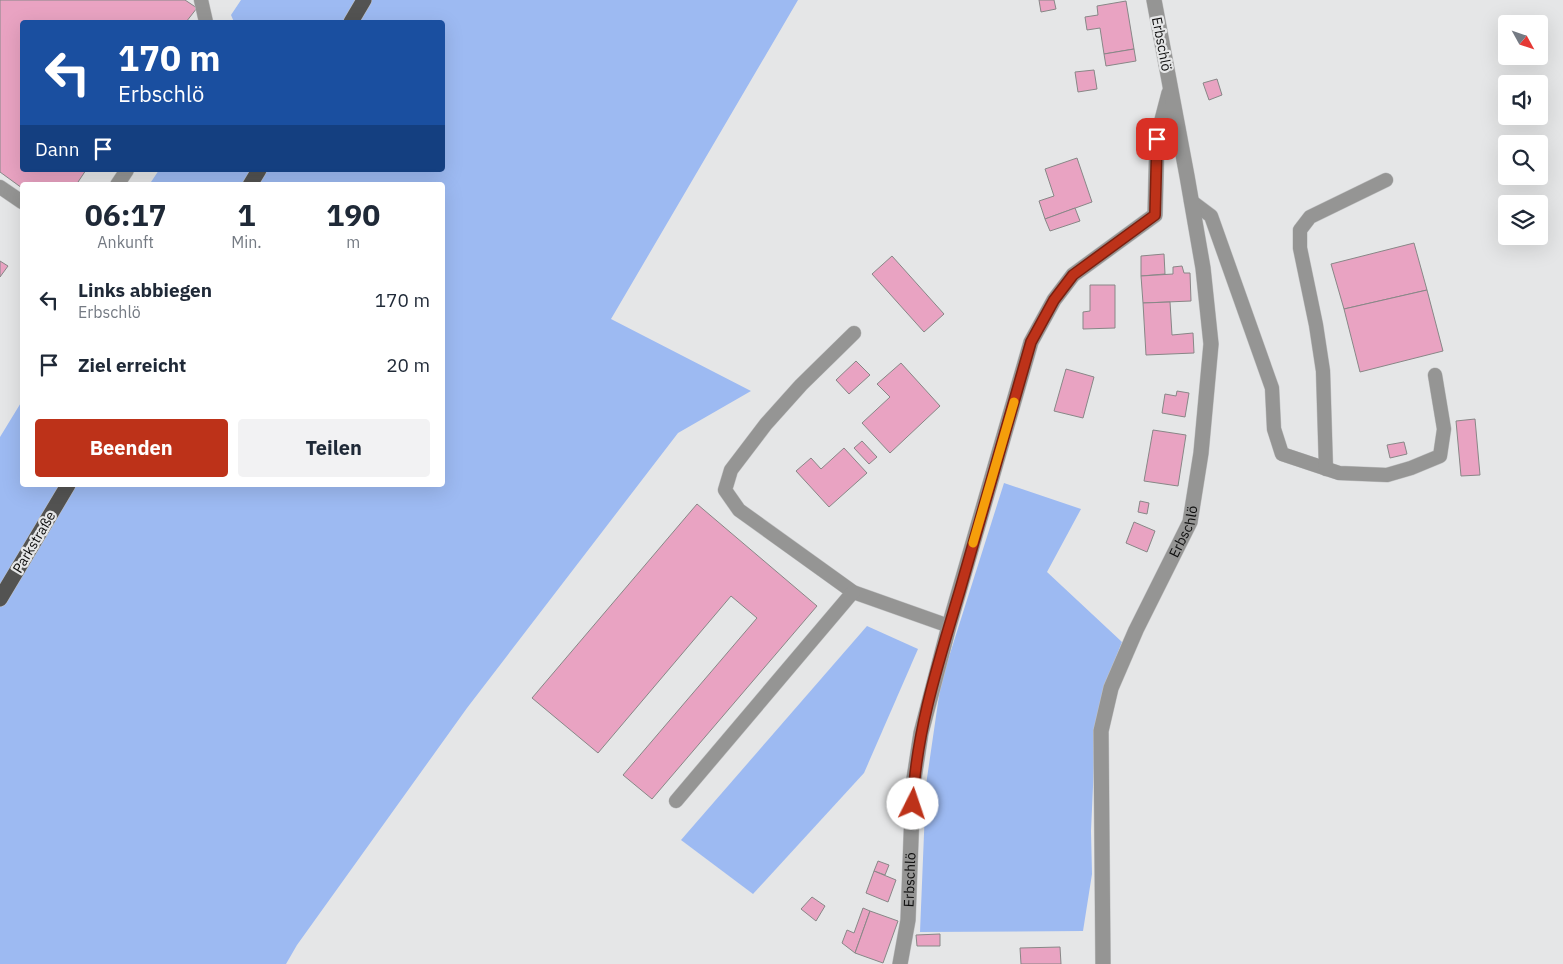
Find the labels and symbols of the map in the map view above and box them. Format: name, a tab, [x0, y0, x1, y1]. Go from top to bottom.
street label: Erbschlö	[1148, 15, 1176, 73]
north arrow	[1498, 15, 1548, 65]
pin	[1136, 118, 1178, 160]
street label: Erbschlö	[1165, 504, 1201, 560]
street label: Parkstraße	[9, 508, 60, 576]
position arrow	[886, 777, 938, 829]
street label: Erbschlö	[899, 852, 920, 908]

